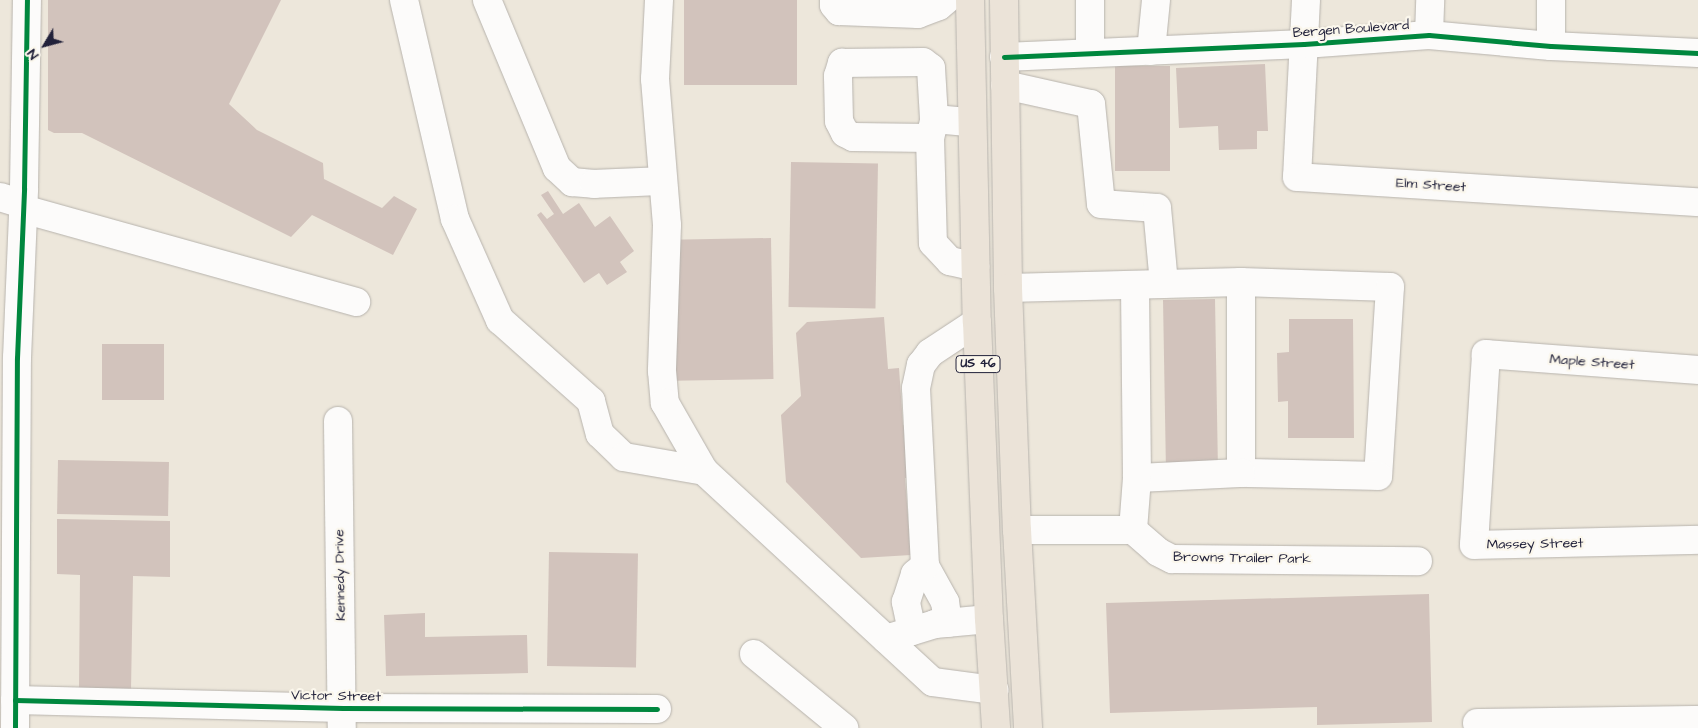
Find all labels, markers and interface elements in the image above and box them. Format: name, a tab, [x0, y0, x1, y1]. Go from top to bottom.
street label: Bergen Boulevard	[1292, 17, 1410, 41]
north arrow	[20, 20, 70, 70]
text: N	[22, 45, 44, 64]
street label: Elm Street	[1395, 174, 1467, 196]
street label: Maple Street	[1549, 351, 1635, 373]
road number: US 46	[956, 354, 1000, 374]
street label: Kennedy Drive	[331, 529, 349, 621]
street label: Massey Street	[1486, 535, 1584, 553]
street label: Browns Trailer Park	[1173, 548, 1311, 568]
street label: Victor Street	[291, 687, 381, 705]

